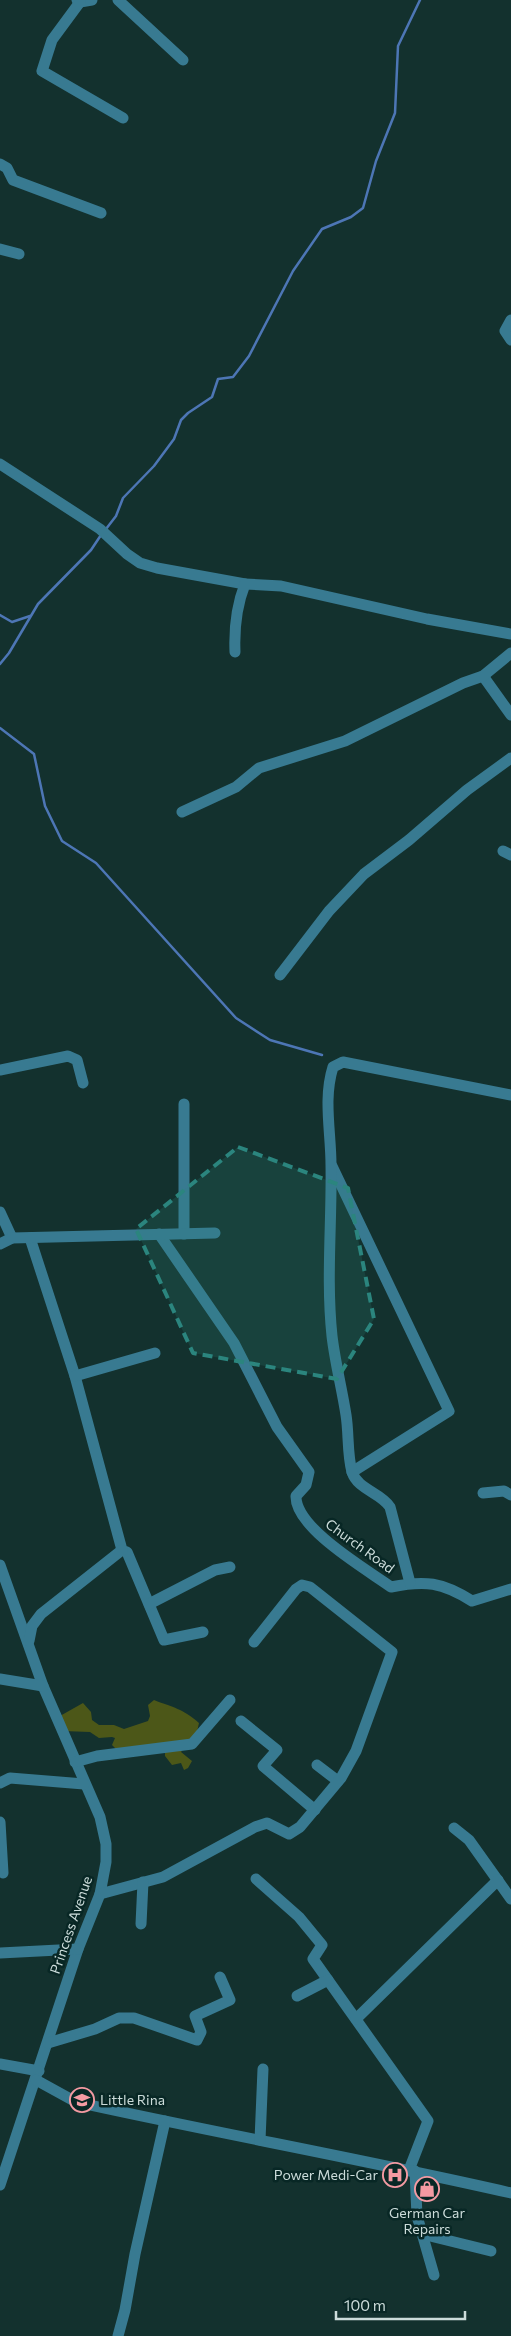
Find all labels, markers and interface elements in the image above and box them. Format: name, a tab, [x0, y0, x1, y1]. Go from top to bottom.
street label: Church Road	[322, 1515, 398, 1576]
street label: Princess Avenue	[46, 1874, 95, 1976]
school or university icon: Little Rina	[69, 2087, 95, 2113]
place label: Little Rina	[100, 2091, 165, 2108]
hospital icon: Power Medi-Car	[382, 2162, 408, 2188]
place label: Power Medi-Car	[274, 2166, 378, 2183]
shop icon: German Car Repairs	[414, 2176, 440, 2202]
place label: German Car Repairs	[389, 2204, 465, 2237]
scale bar	[336, 2288, 465, 2320]
text: 100 m	[344, 2296, 386, 2314]

